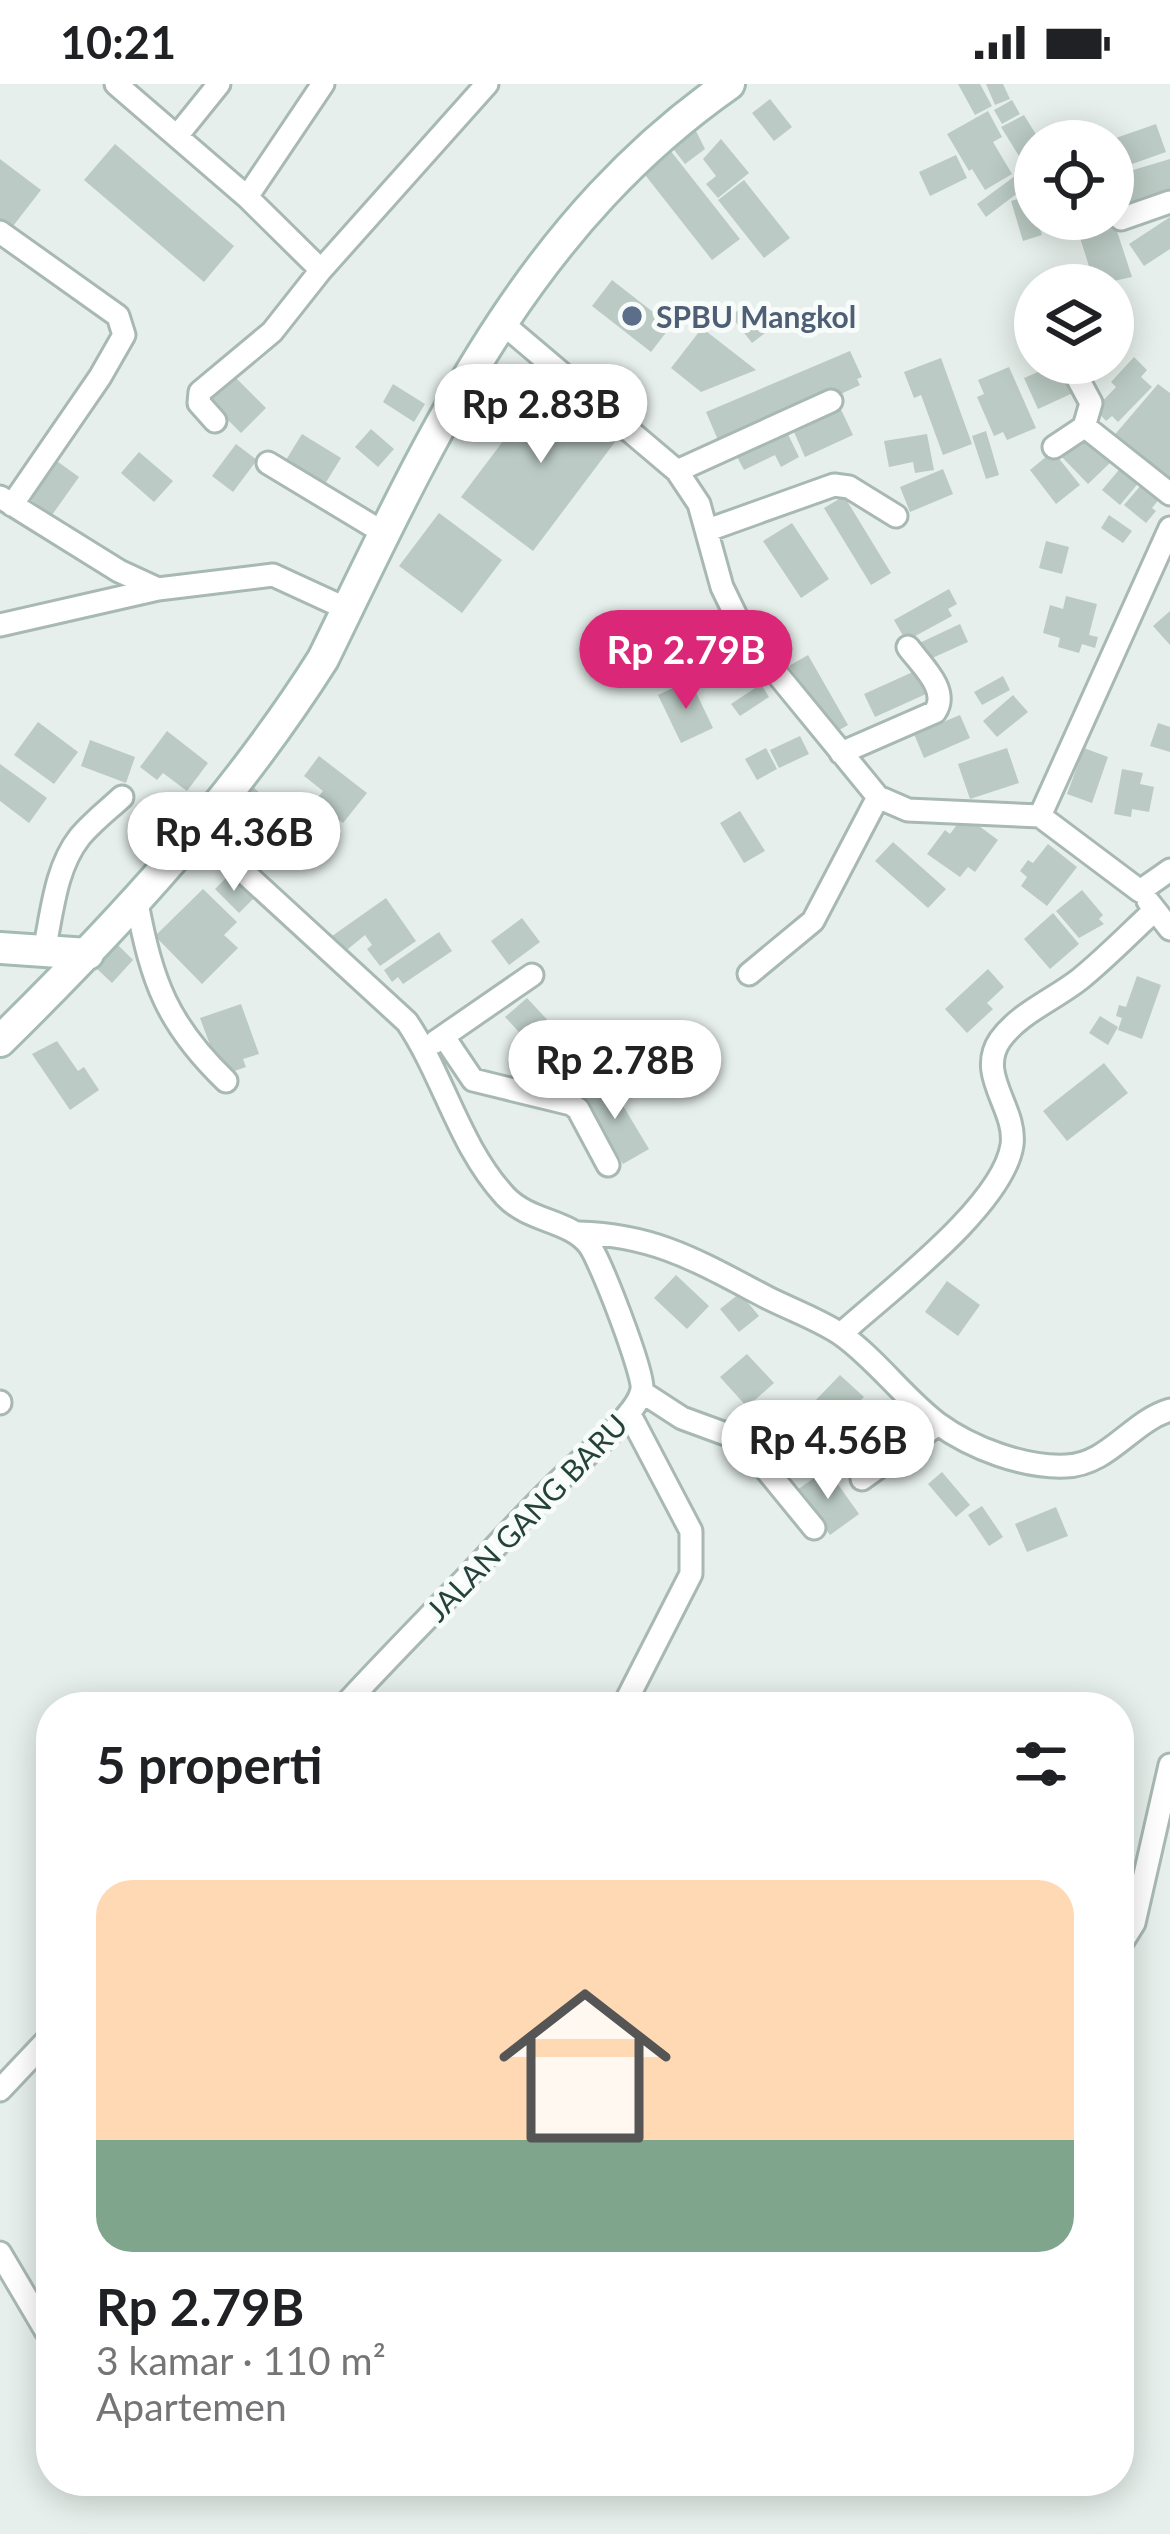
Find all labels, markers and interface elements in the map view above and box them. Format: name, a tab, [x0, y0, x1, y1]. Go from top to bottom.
text: 10:21	[60, 15, 176, 69]
map controls	[1014, 120, 1134, 384]
button: locate	[1014, 120, 1134, 240]
button: layers	[1014, 264, 1134, 384]
place label: SPBU Mangkol	[656, 298, 856, 334]
marker: SPBU Mangkol	[619, 303, 645, 329]
pin: Rp 2.83B	[417, 364, 665, 466]
text: Rp 2.83B	[461, 380, 621, 426]
pin: Rp 2.79B	[562, 610, 810, 712]
text: Rp 2.79B	[606, 626, 766, 672]
pin: Rp 4.36B	[110, 792, 358, 894]
text: Rp 4.36B	[154, 808, 314, 854]
pin: Rp 2.78B	[491, 1020, 739, 1122]
text: Rp 2.78B	[535, 1036, 695, 1082]
pin: Rp 4.56B	[704, 1400, 952, 1502]
street label: JALAN GANG BARU	[418, 1406, 634, 1628]
text: Rp 4.56B	[748, 1416, 908, 1462]
icon: filters	[1008, 1731, 1074, 1797]
text: 5 properti	[96, 1734, 323, 1795]
icon: home	[477, 1958, 693, 2174]
text: Rp 2.79B	[96, 2276, 304, 2337]
text: 3 kamar · 110 m²	[96, 2337, 386, 2383]
text: Apartemen	[96, 2383, 287, 2429]

